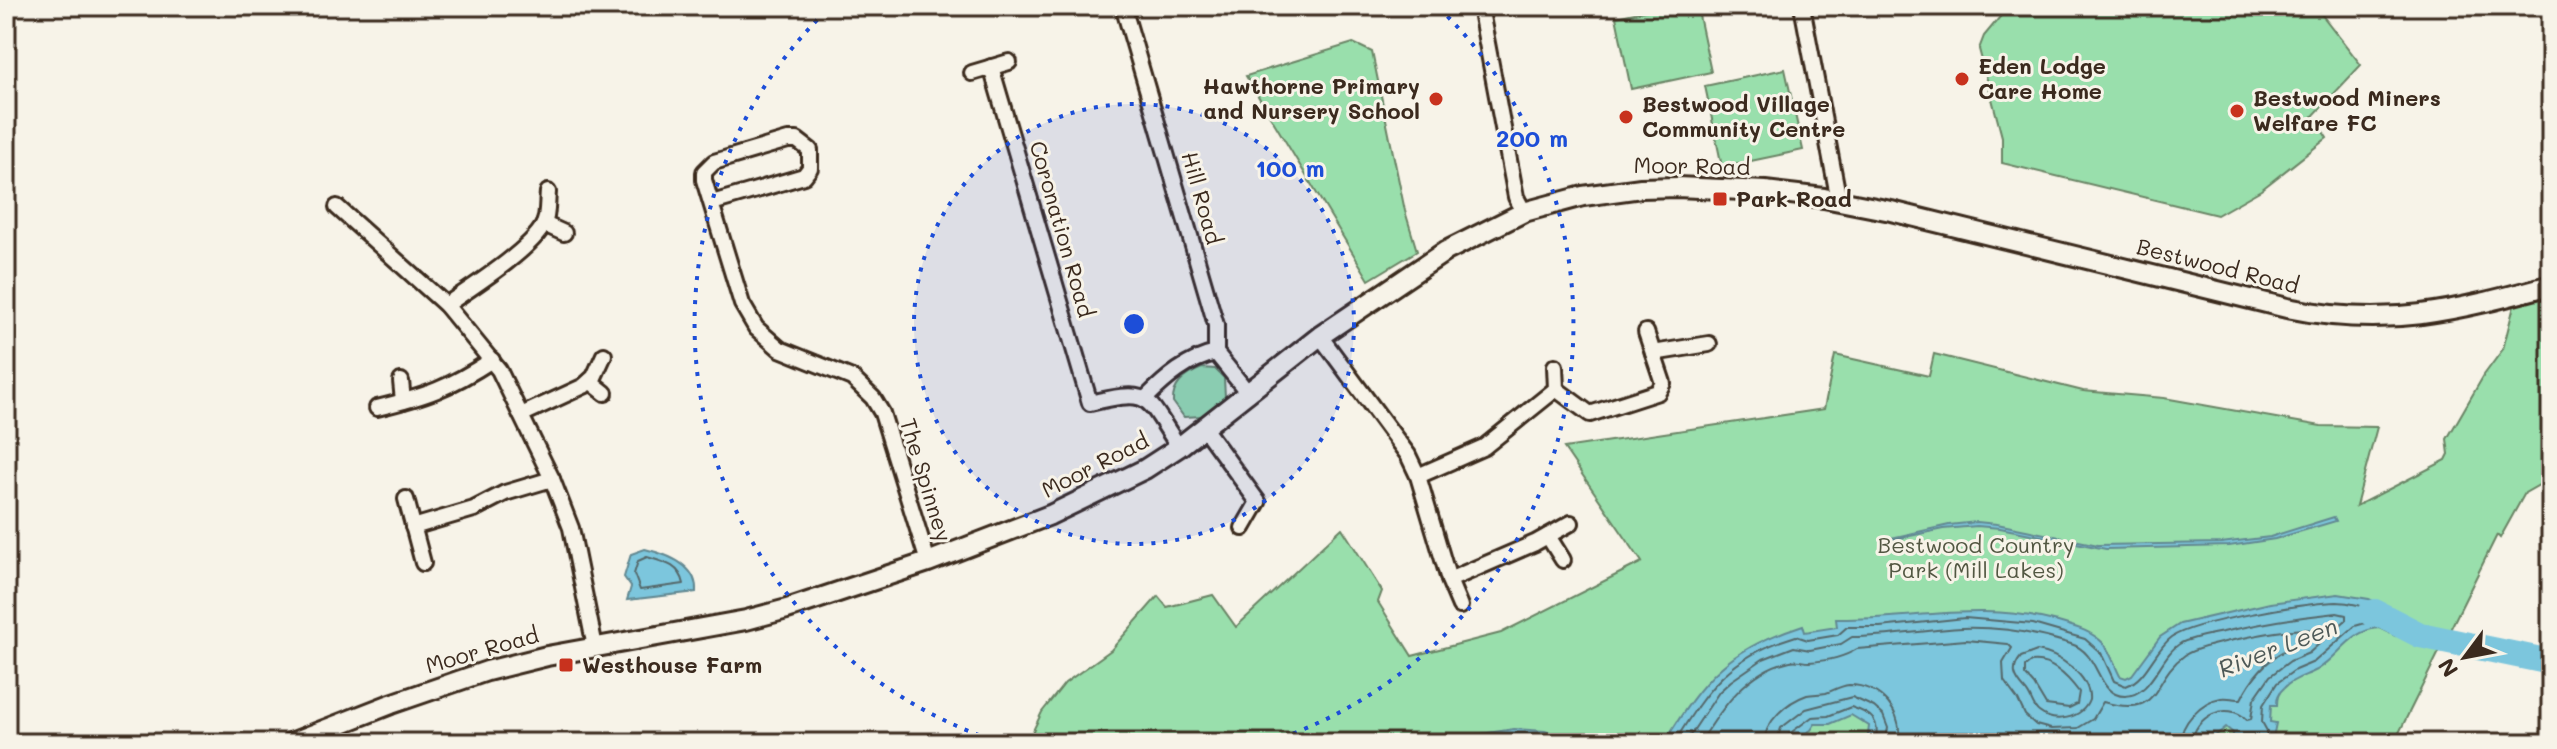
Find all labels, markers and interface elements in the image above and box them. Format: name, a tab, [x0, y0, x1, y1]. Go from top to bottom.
place label: Eden Lodge Care Home	[1978, 51, 2106, 105]
marker: Eden Lodge Care Home	[1953, 70, 1971, 88]
place label: Hawthorne Primary and Nursery School	[1203, 71, 1420, 125]
place label: Bestwood Miners Welfare FC	[2253, 83, 2441, 137]
place label: Bestwood Village Community Centre	[1642, 89, 1845, 143]
marker: Hawthorne Primary and Nursery School	[1427, 90, 1445, 108]
marker: Bestwood Miners Welfare FC	[2228, 102, 2246, 120]
marker: Bestwood Village Community Centre	[1617, 108, 1635, 126]
text: 200 m	[1496, 122, 1568, 153]
street label: Coronation Road	[1023, 137, 1102, 320]
street label: Hill Road	[1175, 148, 1230, 248]
street label: Moor Road	[1634, 150, 1751, 181]
text: 100 m	[1255, 152, 1325, 183]
place label: Park Road	[1736, 184, 1852, 213]
marker: Park Road	[1711, 190, 1729, 208]
street label: Bestwood Road	[2134, 231, 2303, 300]
centre of rings	[1120, 310, 1148, 338]
street label: The Spinney	[894, 415, 959, 545]
street label: Moor Road	[1036, 425, 1153, 504]
park label: Bestwood Country Park (Mill Lakes)	[1878, 530, 2075, 584]
water label: River Leen	[2213, 610, 2342, 684]
north arrow	[2425, 617, 2505, 697]
street label: Moor Road	[422, 620, 542, 680]
place label: Westhouse Farm	[582, 650, 762, 679]
text: N	[2431, 653, 2464, 683]
marker: Westhouse Farm	[557, 656, 575, 674]

